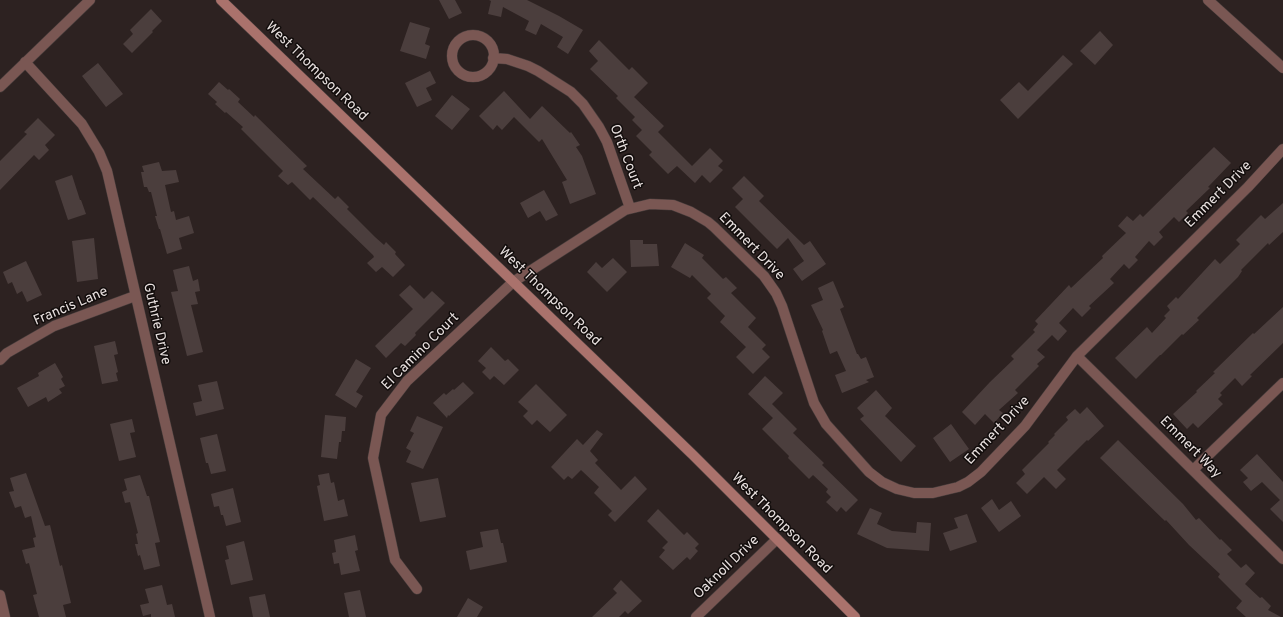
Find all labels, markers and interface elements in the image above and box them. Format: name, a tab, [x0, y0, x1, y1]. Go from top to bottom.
street label: West Thompson Road	[261, 19, 371, 125]
street label: Orth Court	[605, 122, 645, 192]
street label: Emmert Drive	[1182, 158, 1256, 232]
street label: Emmert Drive	[715, 210, 787, 284]
street label: West Thompson Road	[494, 244, 604, 350]
street label: Guthrie Drive	[138, 281, 174, 367]
street label: Francis Lane	[31, 284, 111, 330]
street label: El Camino Court	[379, 310, 463, 394]
street label: Emmert Drive	[962, 393, 1034, 469]
street label: Emmert Way	[1156, 414, 1224, 482]
street label: West Thompson Road	[727, 470, 835, 578]
street label: Oaknoll Drive	[691, 533, 763, 603]

